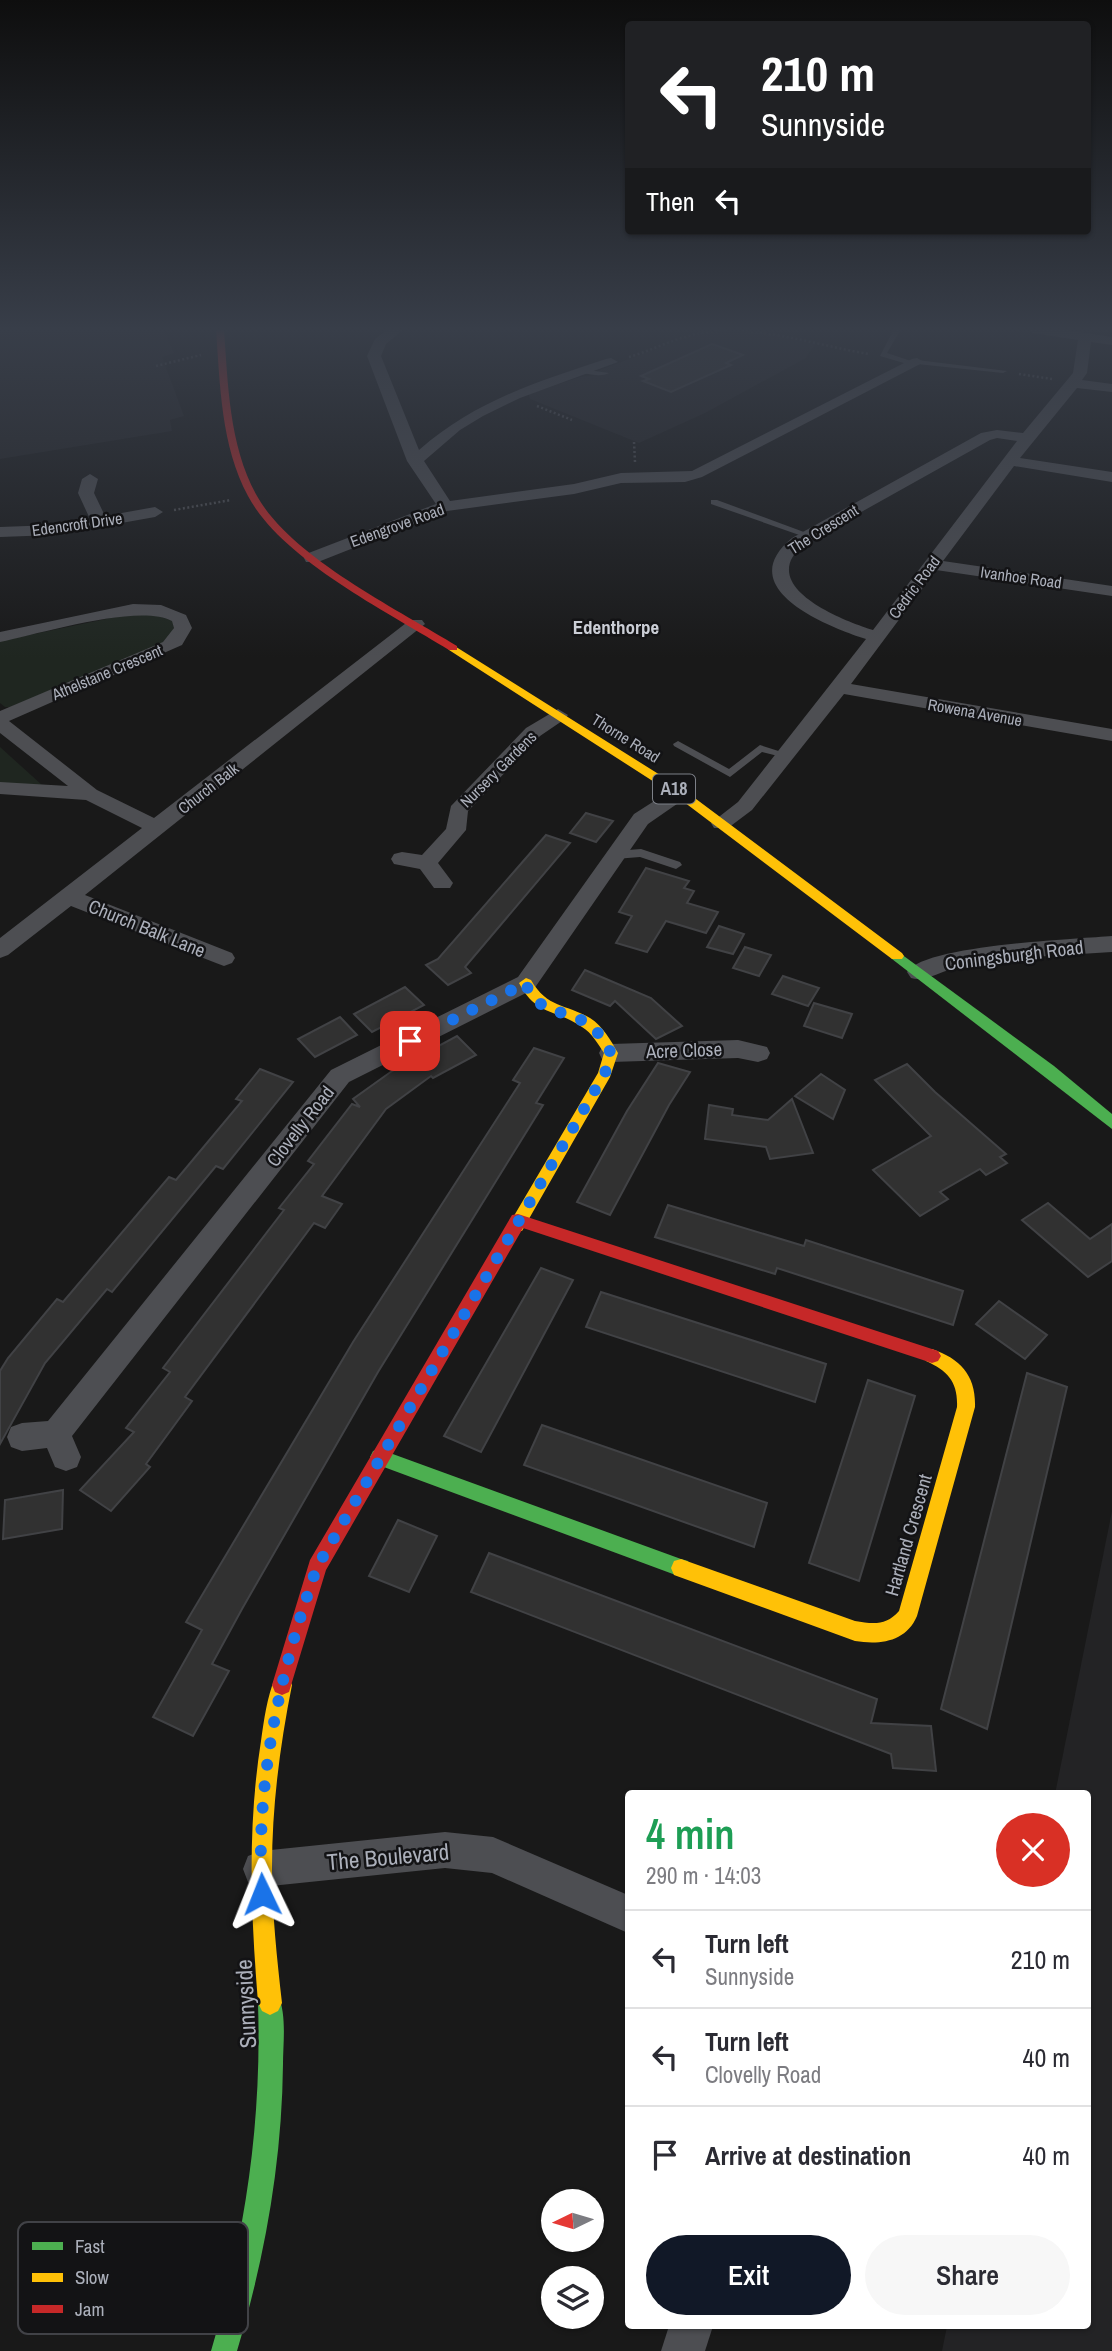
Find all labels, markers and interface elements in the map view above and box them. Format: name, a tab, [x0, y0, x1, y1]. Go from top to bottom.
text: 210 m	[761, 40, 875, 106]
icon: left	[646, 49, 737, 140]
text: Sunnyside	[761, 103, 885, 146]
icon: left	[709, 182, 747, 220]
text: Then	[646, 184, 695, 219]
street label: Edengrove Road	[347, 498, 447, 552]
street label: The Crescent	[784, 499, 863, 559]
street label: Edencroft Drive	[30, 507, 124, 541]
street label: Cedric Road	[883, 551, 945, 623]
street label: Ivanhoe Road	[979, 560, 1063, 594]
district label: Edenthorpe	[573, 614, 660, 640]
street label: Athelstane Crescent	[47, 639, 166, 706]
street label: Rowena Avenue	[926, 693, 1024, 731]
street label: Thorne Road	[588, 708, 664, 768]
street label: Nursery Gardens	[455, 726, 541, 812]
street label: Church Balk	[173, 757, 243, 819]
road number: A18	[653, 774, 695, 804]
street label: Church Balk Lane	[85, 893, 209, 963]
street label: Coningsburgh Road	[943, 934, 1085, 976]
pin	[380, 1011, 440, 1071]
icon: arrive	[391, 1022, 429, 1060]
street label: Acre Close	[644, 1036, 723, 1064]
street label: Clovelly Road	[260, 1080, 340, 1172]
street label: Hartland Crescent	[878, 1470, 938, 1599]
text: 4 min	[646, 1806, 735, 1862]
button: close	[996, 1813, 1070, 1887]
street label: The Boulevard	[326, 1836, 450, 1877]
position arrow	[225, 1857, 299, 1931]
text: 290 m · 14:03	[646, 1860, 761, 1891]
text: Turn left	[705, 1926, 789, 1961]
icon: left	[646, 1940, 684, 1978]
text: 210 m	[1011, 1942, 1070, 1977]
street label: Sunnyside	[228, 1959, 263, 2049]
text: Sunnyside	[705, 1961, 794, 1992]
text: Turn left	[705, 2024, 789, 2059]
icon: left	[646, 2038, 684, 2076]
text: 40 m	[1023, 2040, 1070, 2075]
text: Clovelly Road	[705, 2059, 821, 2090]
icon: arrive	[646, 2136, 684, 2174]
text: Arrive at destination	[705, 2138, 911, 2173]
text: 40 m	[1023, 2138, 1070, 2173]
north arrow	[541, 2189, 604, 2252]
map controls	[541, 2189, 604, 2329]
legend	[18, 2222, 248, 2334]
text: Fast	[75, 2233, 105, 2259]
button: Exit	[646, 2235, 851, 2315]
button: Share	[865, 2235, 1070, 2315]
text: Slow	[75, 2264, 110, 2290]
button: layers	[541, 2266, 604, 2329]
text: Jam	[75, 2296, 104, 2322]

